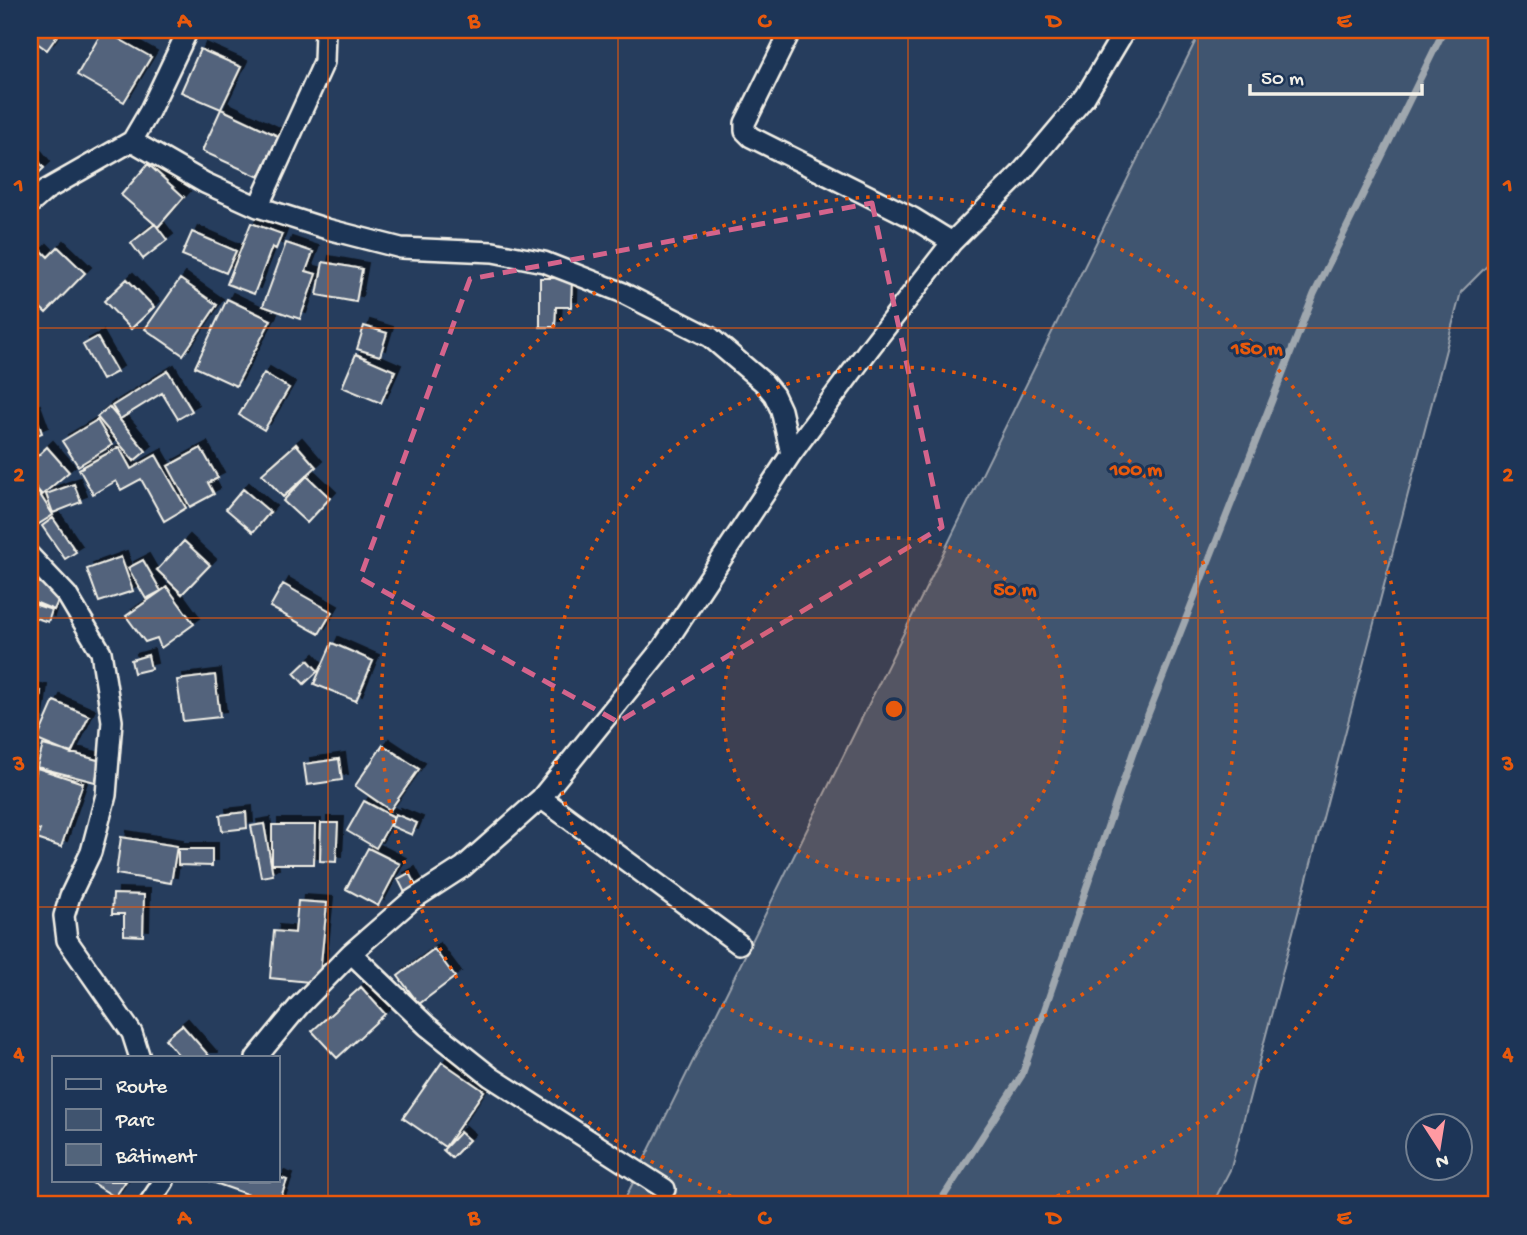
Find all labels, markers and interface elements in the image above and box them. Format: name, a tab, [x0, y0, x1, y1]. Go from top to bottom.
text: A	[176, 9, 192, 36]
text: B	[467, 9, 481, 36]
text: C	[758, 9, 773, 36]
text: D	[1045, 9, 1063, 36]
text: E	[1337, 9, 1353, 36]
scale bar	[1250, 52, 1422, 96]
text: 50 m	[1261, 68, 1304, 93]
text: 1	[13, 173, 24, 200]
text: 1	[1502, 173, 1513, 200]
text: 150 m	[1230, 338, 1283, 363]
text: 100 m	[1109, 459, 1162, 484]
text: 2	[13, 463, 25, 490]
text: 2	[1502, 463, 1514, 490]
text: 50 m	[994, 579, 1037, 604]
centre of rings	[882, 697, 906, 721]
text: 3	[12, 752, 25, 779]
text: 3	[1501, 752, 1514, 779]
text: 4	[13, 1042, 25, 1069]
text: 4	[1502, 1042, 1514, 1069]
legend	[52, 1056, 280, 1182]
text: Route	[116, 1076, 168, 1101]
text: Parc	[115, 1110, 155, 1135]
north arrow	[1404, 1112, 1474, 1182]
text: Bâtiment	[115, 1146, 198, 1171]
text: N	[1433, 1148, 1450, 1173]
text: A	[176, 1206, 192, 1233]
text: B	[467, 1206, 481, 1233]
text: C	[758, 1206, 773, 1233]
text: D	[1045, 1206, 1063, 1233]
text: E	[1337, 1206, 1353, 1233]

